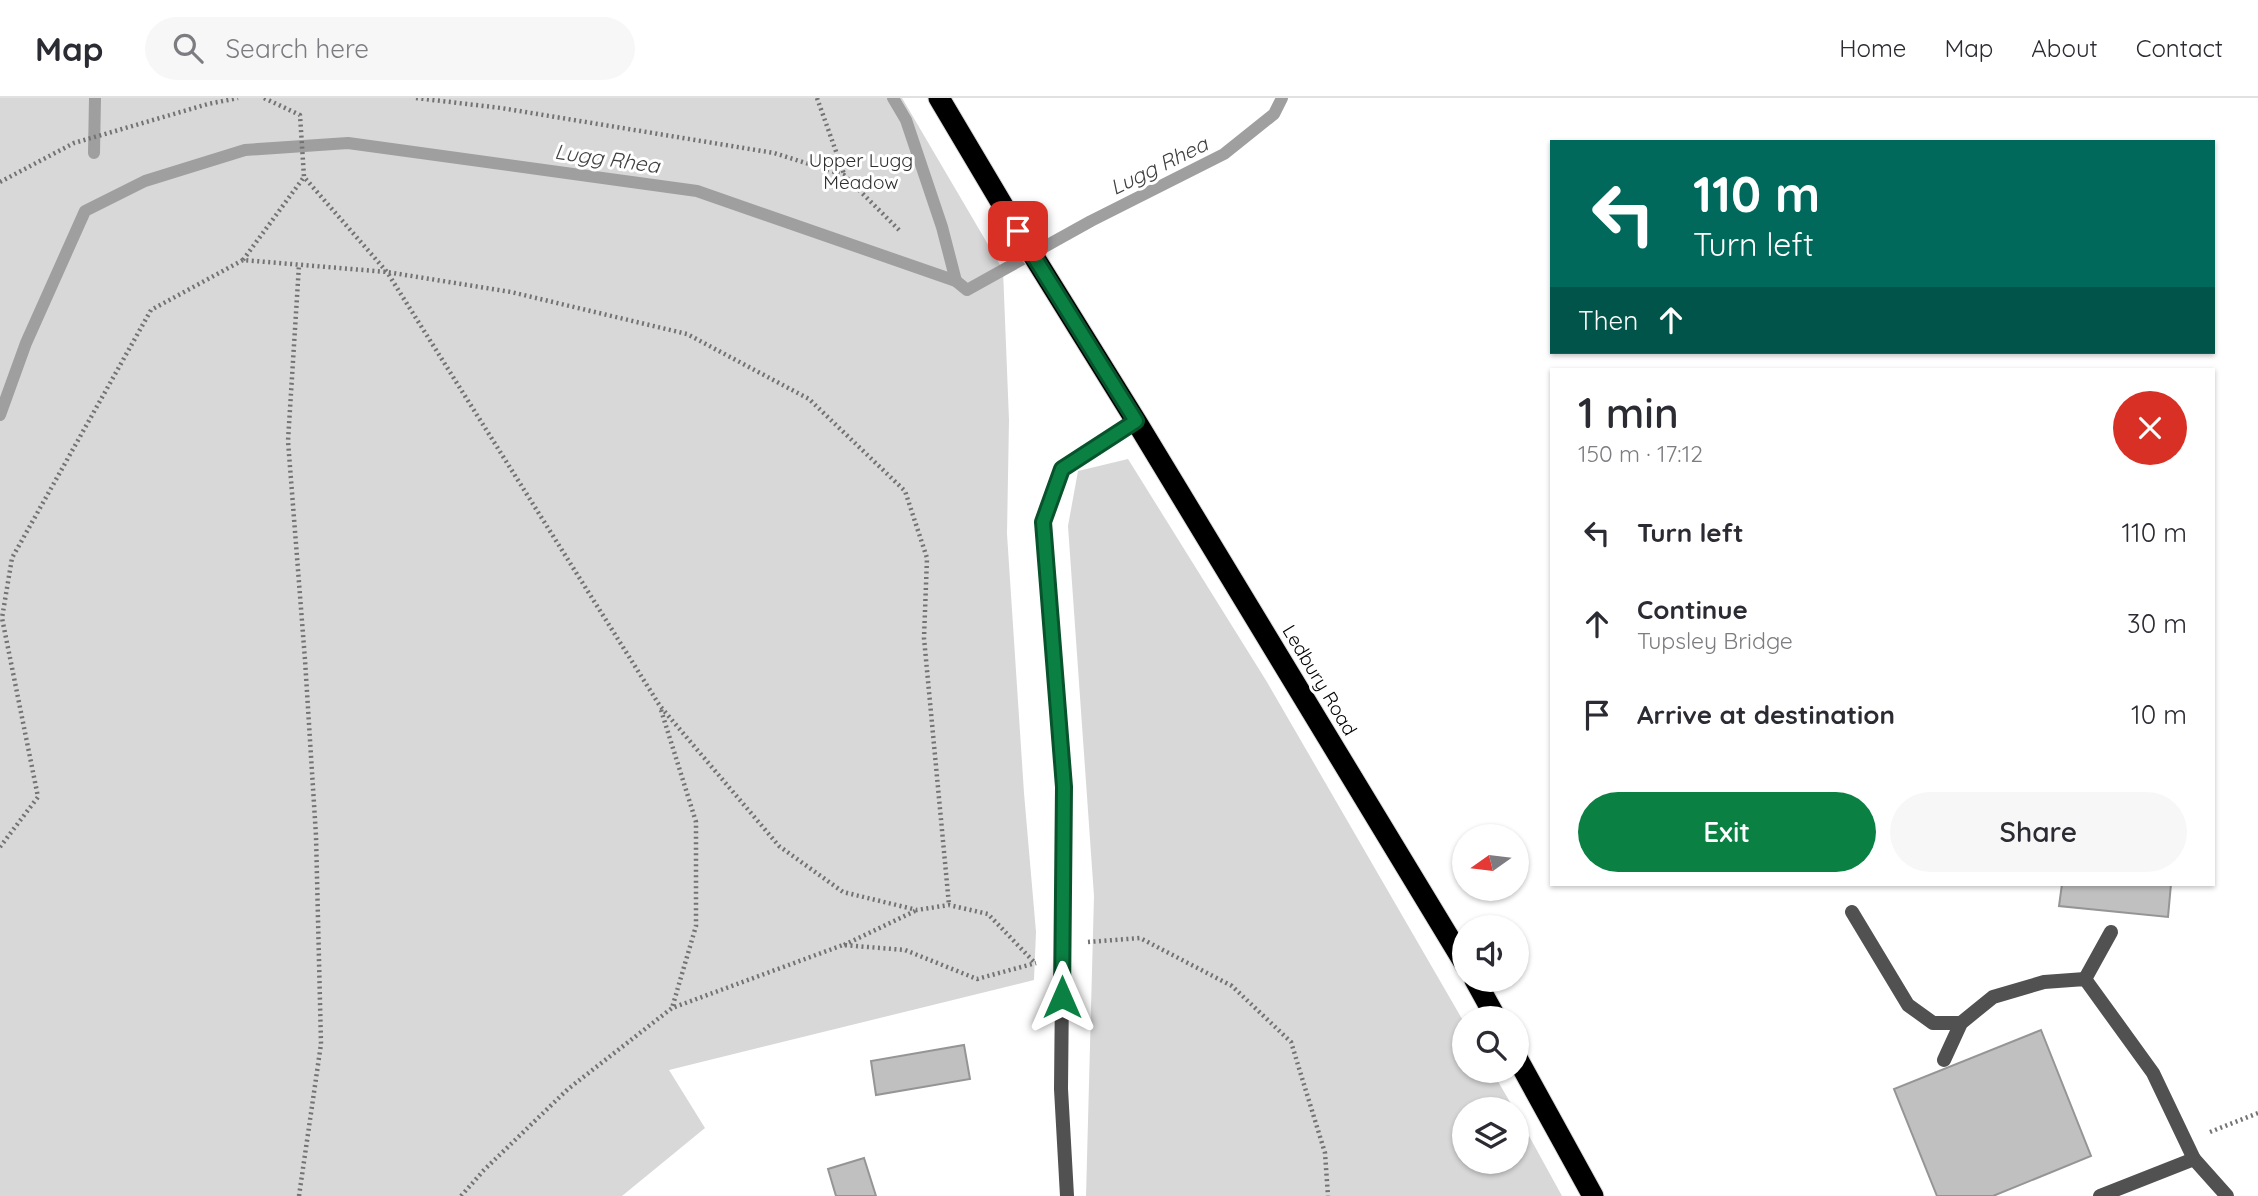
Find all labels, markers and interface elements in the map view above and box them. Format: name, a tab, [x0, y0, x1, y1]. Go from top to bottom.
search box	[145, 17, 635, 80]
text: Map	[35, 28, 103, 69]
icon: search	[169, 29, 207, 67]
text: Search here	[225, 32, 369, 65]
text: Home	[1839, 33, 1906, 63]
text: Map	[1944, 33, 1993, 63]
text: About	[2031, 33, 2098, 63]
text: Contact	[2136, 33, 2223, 63]
water label: Lugg Rhea	[1105, 130, 1213, 200]
water label: Lugg Rhea	[553, 138, 662, 178]
park label: Upper Lugg Meadow	[809, 148, 913, 194]
text: 110 m	[1693, 163, 1820, 224]
icon: left	[1578, 168, 1669, 259]
pin	[988, 201, 1048, 261]
icon: arrive	[999, 212, 1037, 250]
text: Turn left	[1693, 224, 1814, 264]
icon: ahead	[1652, 301, 1690, 339]
text: Then	[1578, 304, 1638, 337]
text: 1 min	[1578, 386, 1679, 439]
button: close	[2113, 391, 2187, 465]
text: 150 m · 17:12	[1578, 439, 1703, 468]
icon: left	[1578, 514, 1616, 552]
text: Turn left	[1637, 516, 1744, 549]
text: 110 m	[2121, 516, 2187, 549]
text: Continue	[1637, 593, 1748, 626]
icon: ahead	[1578, 605, 1616, 643]
text: 30 m	[2127, 607, 2187, 640]
street label: Ledbury Road	[1277, 620, 1363, 740]
text: Tupsley Bridge	[1637, 626, 1793, 655]
icon: arrive	[1578, 696, 1616, 734]
text: Arrive at destination	[1637, 698, 1895, 731]
text: 10 m	[2131, 698, 2187, 731]
button: Exit	[1578, 792, 1876, 872]
button: Share	[1890, 792, 2187, 872]
north arrow	[1452, 824, 1530, 901]
map controls	[1452, 824, 1529, 1174]
button: sound	[1452, 915, 1529, 992]
position arrow	[1025, 960, 1099, 1034]
button: search	[1452, 1006, 1529, 1083]
button: layers	[1452, 1097, 1529, 1174]

